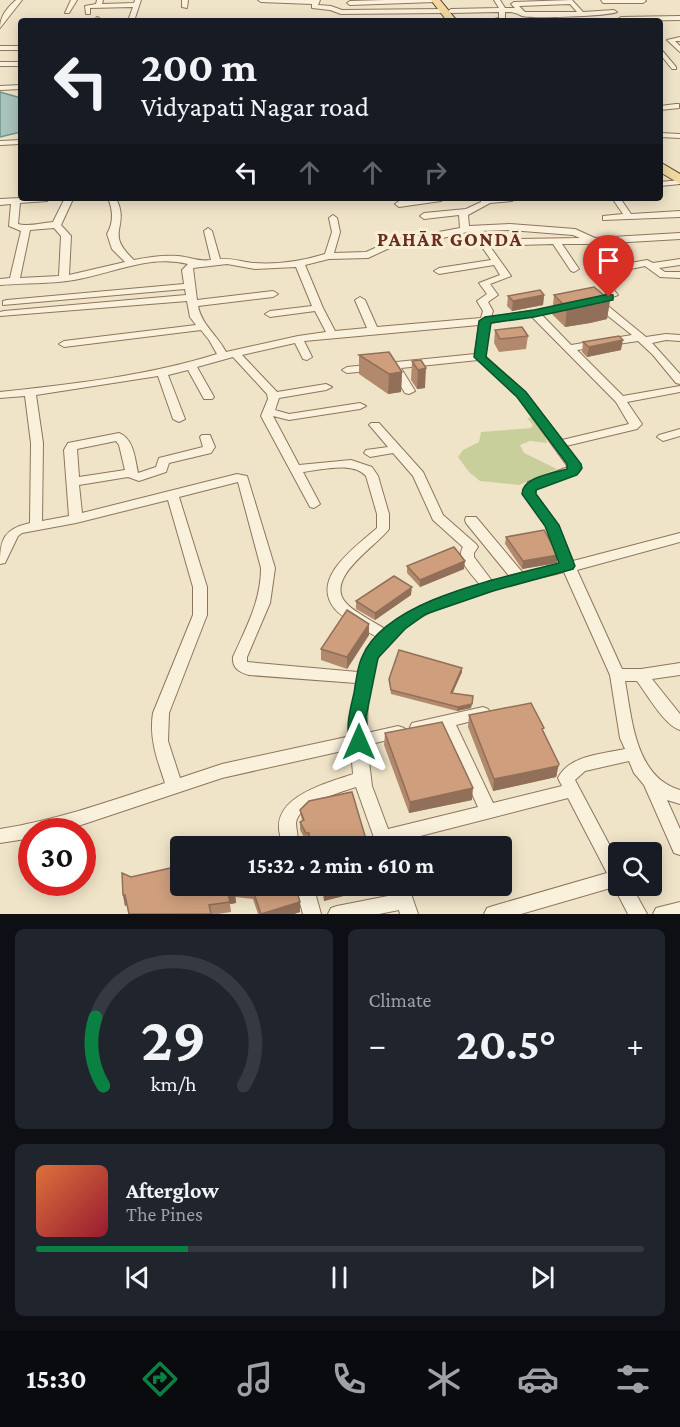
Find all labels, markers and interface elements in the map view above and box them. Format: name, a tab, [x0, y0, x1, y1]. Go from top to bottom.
icon: left	[42, 42, 120, 120]
text: 200 m	[141, 43, 257, 90]
text: Vidyapati Nagar road	[141, 92, 369, 122]
icon: left	[230, 156, 263, 189]
icon: ahead	[293, 156, 326, 189]
icon: ahead	[356, 156, 389, 189]
icon: right	[419, 156, 452, 189]
district label: PAHĀR GONDĀ	[377, 228, 523, 250]
pin	[583, 235, 634, 297]
icon: arrive	[592, 244, 625, 277]
position arrow	[327, 710, 391, 774]
speed limit sign: 30	[18, 818, 96, 896]
map controls	[608, 842, 662, 896]
button: search	[608, 842, 662, 896]
text: 15:32 · 2 min · 610 m	[248, 853, 434, 878]
text: Climate	[369, 989, 431, 1011]
text: 29	[141, 1004, 207, 1073]
text: 20.5°	[456, 1019, 556, 1069]
text: −	[369, 1026, 386, 1063]
text: +	[627, 1026, 644, 1063]
text: km/h	[151, 1072, 197, 1096]
text: Afterglow	[126, 1178, 219, 1203]
text: The Pines	[126, 1203, 203, 1225]
icon: previous	[121, 1261, 154, 1294]
icon: pause	[323, 1261, 356, 1294]
icon: next	[526, 1261, 559, 1294]
icon: directions	[139, 1358, 181, 1400]
icon: music	[234, 1358, 276, 1400]
icon: phone	[328, 1358, 370, 1400]
icon: climate	[423, 1358, 465, 1400]
icon: car	[517, 1358, 559, 1400]
icon: filters	[612, 1358, 654, 1400]
text: 15:30	[26, 1364, 87, 1394]

